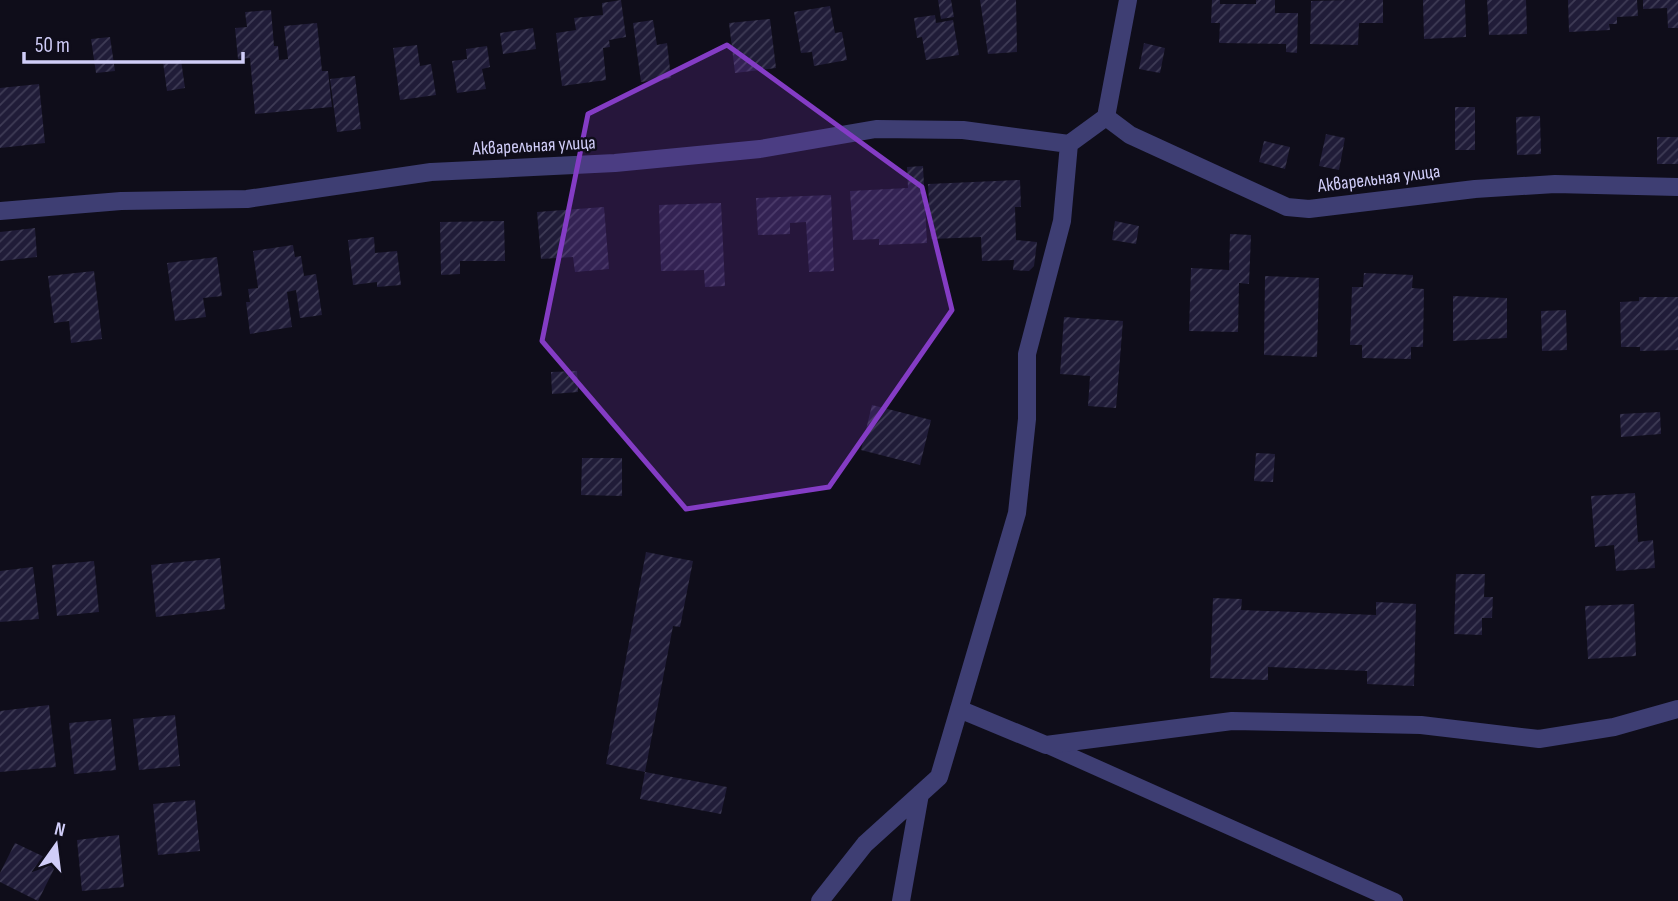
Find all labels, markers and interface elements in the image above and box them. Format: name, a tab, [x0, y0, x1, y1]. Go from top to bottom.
scale bar	[24, 21, 243, 65]
text: 50 m	[35, 33, 70, 58]
street label: Акварельная улица	[471, 131, 596, 161]
street label: Акварельная улица	[1316, 160, 1441, 198]
north arrow	[21, 810, 91, 880]
text: N	[52, 818, 67, 842]

